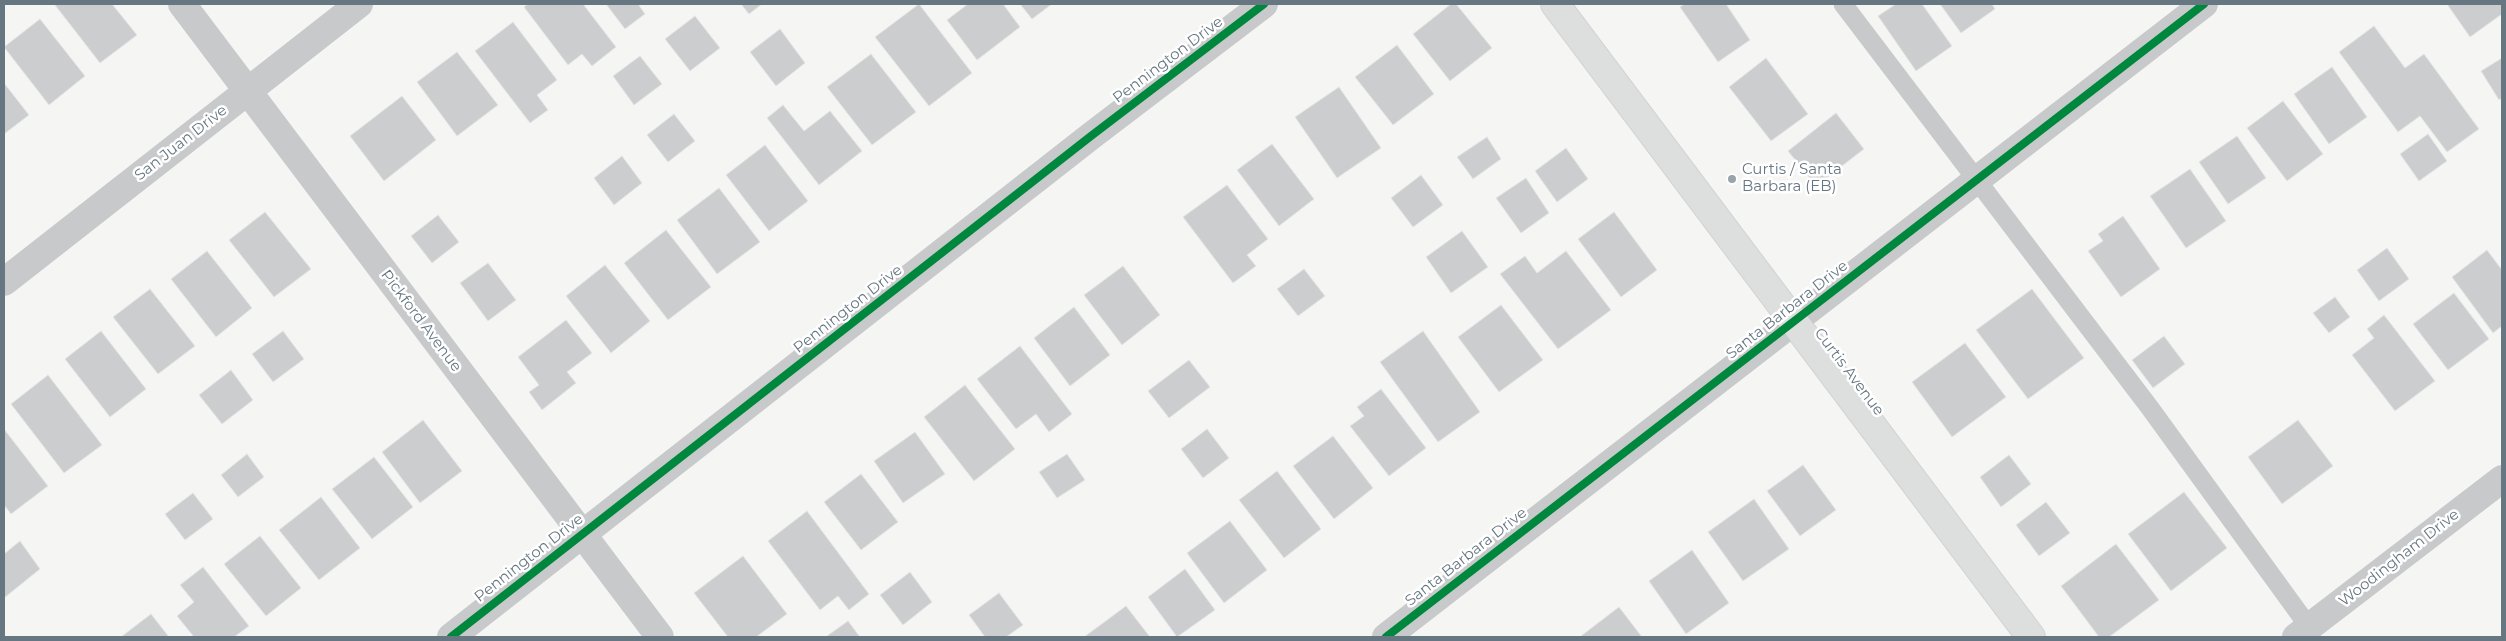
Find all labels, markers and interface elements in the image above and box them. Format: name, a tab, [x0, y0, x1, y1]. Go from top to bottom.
street label: Pennington Drive	[1109, 13, 1227, 107]
street label: San Juan Drive	[131, 101, 231, 185]
place label: Curtis / Santa Barbara (EB)	[1742, 161, 1842, 196]
marker: Curtis / Santa Barbara (EB)	[1726, 173, 1738, 185]
street label: Santa Barbara Drive	[1723, 257, 1851, 363]
street label: Pennington Drive	[790, 261, 906, 357]
street label: Pickford Avenue	[377, 266, 465, 376]
street label: Curtis Avenue	[1810, 325, 1888, 419]
street label: Santa Barbara Drive	[1402, 504, 1530, 610]
street label: Woodingham Drive	[2335, 506, 2463, 610]
street label: Pennington Drive	[471, 510, 587, 606]

